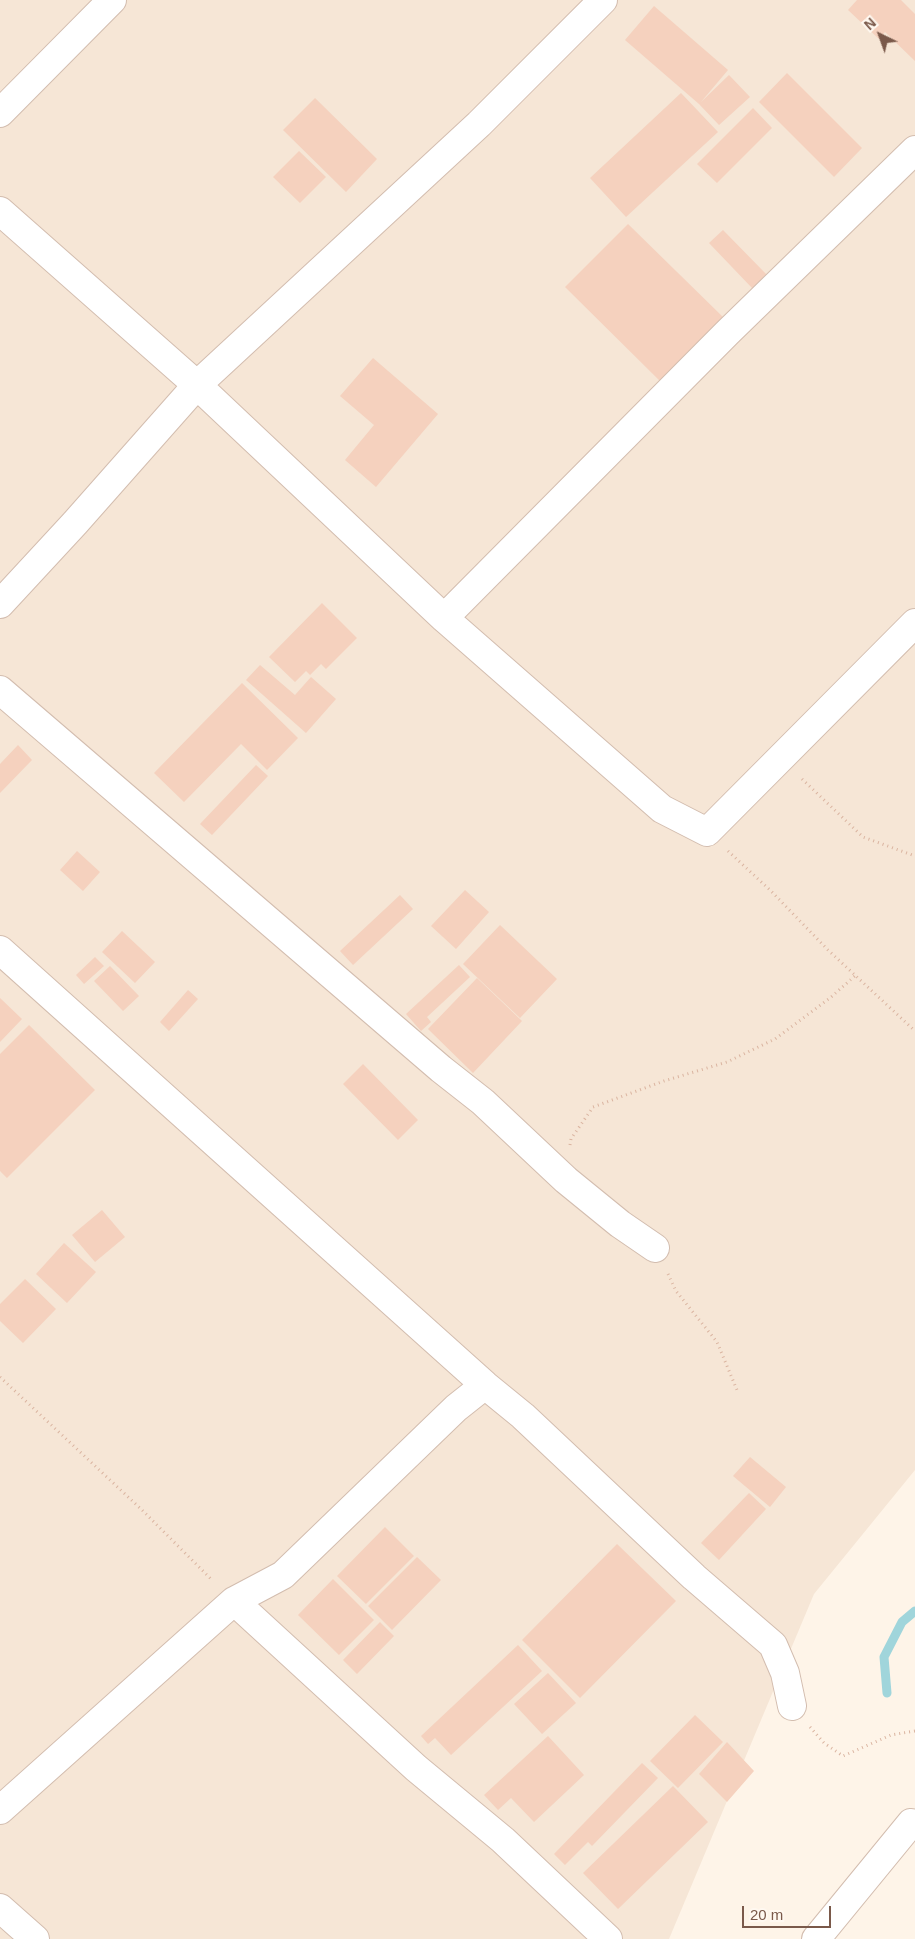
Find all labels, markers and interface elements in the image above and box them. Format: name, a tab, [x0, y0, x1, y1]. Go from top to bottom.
north arrow	[855, 10, 905, 60]
text: N	[861, 15, 879, 33]
scale bar	[745, 1896, 834, 1928]
text: 20 m	[750, 1906, 783, 1923]

